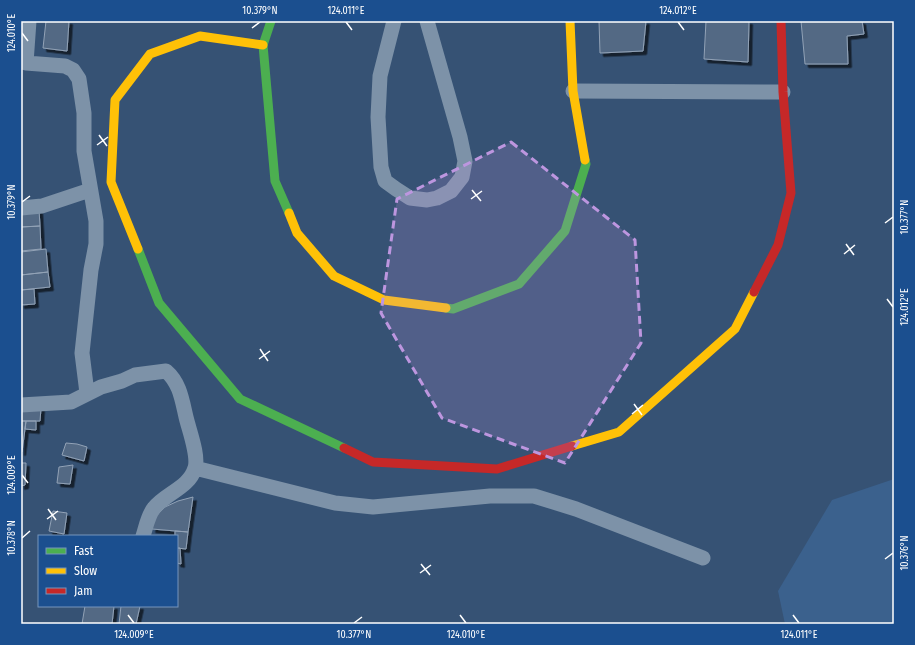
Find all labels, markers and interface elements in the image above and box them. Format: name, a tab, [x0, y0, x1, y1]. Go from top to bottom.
text: 10.379°N	[242, 5, 278, 17]
text: 124.011°E	[328, 5, 365, 17]
text: 124.012°E	[659, 5, 697, 17]
text: 124.010°E	[6, 13, 18, 52]
text: 10.379°N	[6, 184, 18, 220]
text: 10.377°N	[899, 200, 911, 234]
text: 124.012°E	[899, 288, 911, 326]
text: 124.009°E	[6, 455, 18, 495]
text: 10.378°N	[6, 520, 18, 556]
legend	[38, 535, 178, 607]
text: 10.376°N	[899, 535, 911, 571]
text: Fast	[74, 544, 93, 558]
text: Slow	[74, 564, 97, 578]
text: Jam	[74, 584, 92, 598]
text: 124.009°E	[114, 629, 154, 641]
text: 10.377°N	[337, 629, 371, 641]
text: 124.010°E	[447, 629, 486, 641]
text: 124.011°E	[781, 629, 818, 641]

